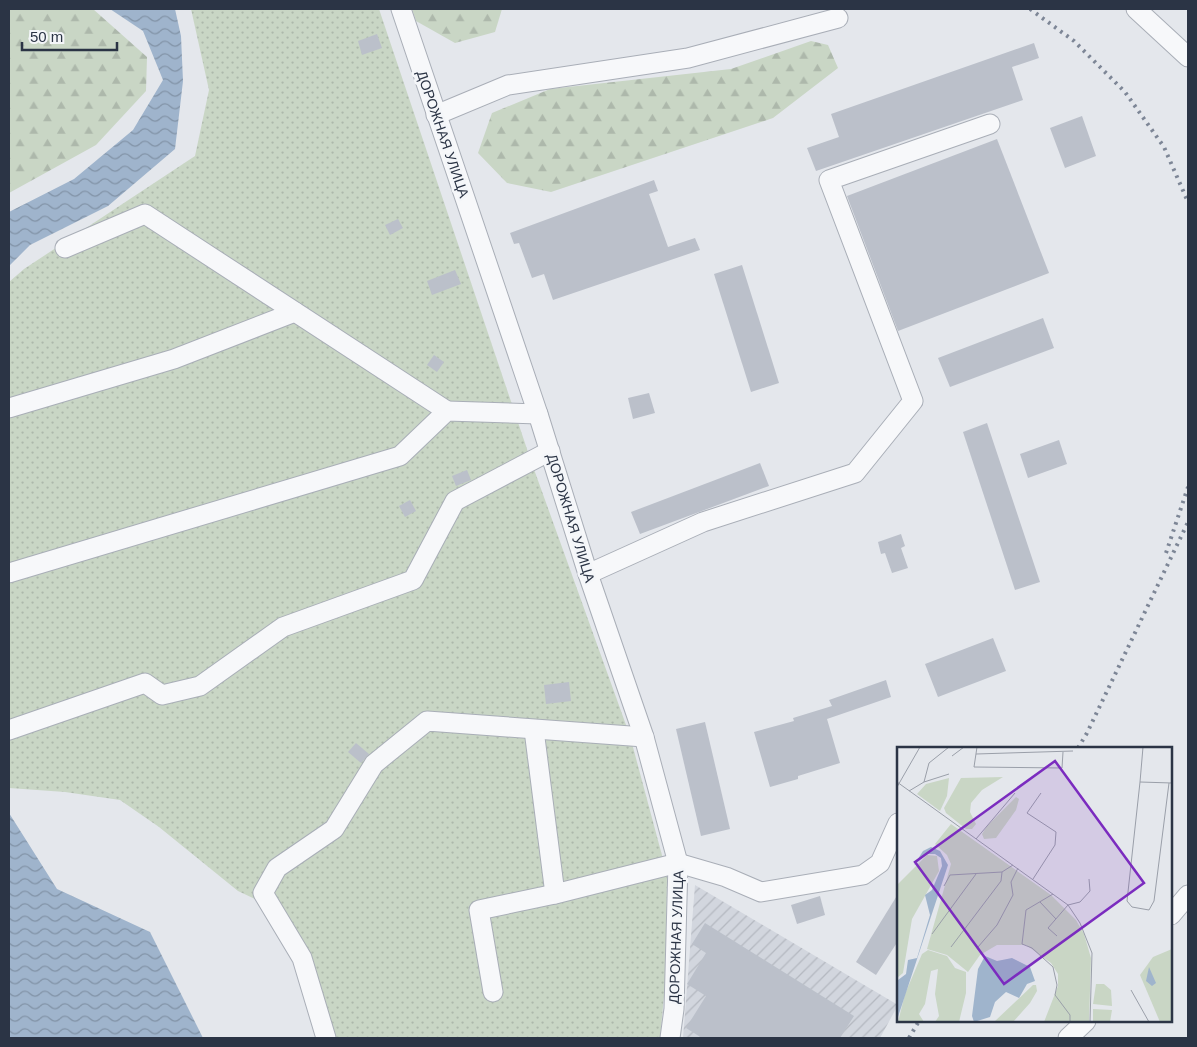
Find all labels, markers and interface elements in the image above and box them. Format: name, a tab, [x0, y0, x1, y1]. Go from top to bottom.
scale bar	[22, 20, 118, 52]
text: 50 m	[30, 28, 63, 45]
street label: ДОРОЖНАЯ УЛИЦА	[414, 68, 473, 200]
street label: ДОРОЖНАЯ УЛИЦА	[544, 452, 598, 585]
inset map	[897, 747, 1172, 1022]
street label: ДОРОЖНАЯ УЛИЦА	[666, 869, 686, 1004]

